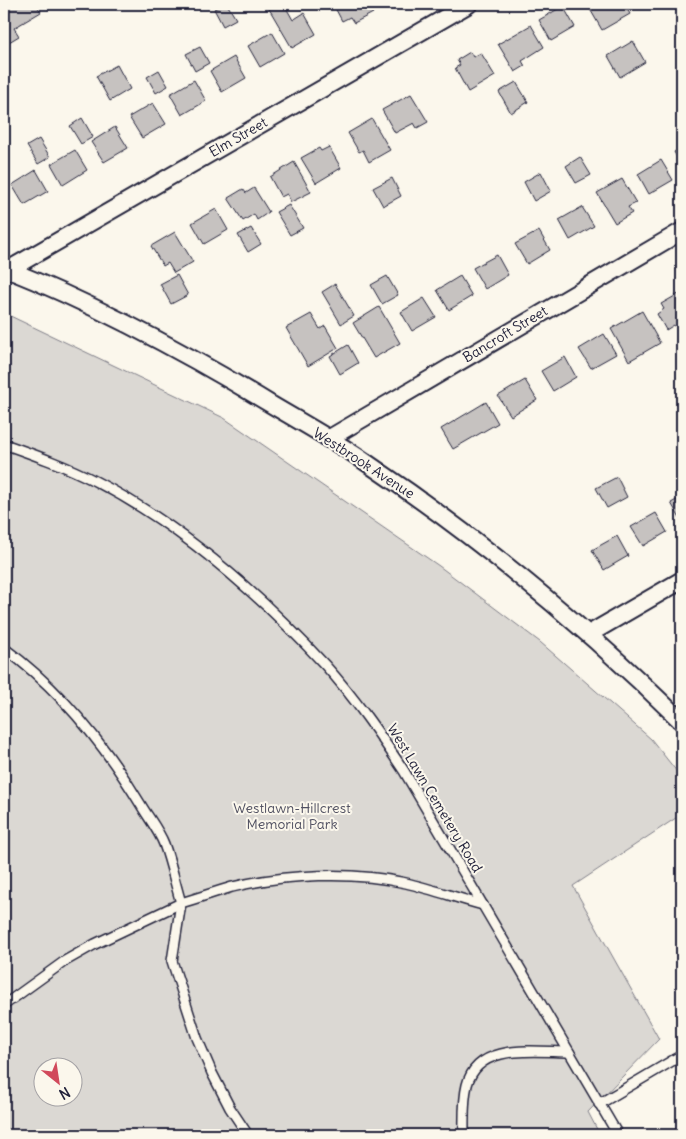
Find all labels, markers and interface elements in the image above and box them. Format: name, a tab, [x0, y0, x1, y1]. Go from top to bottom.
street label: Elm Street	[206, 113, 271, 161]
street label: Bancroft Street	[459, 301, 551, 366]
street label: Westbrook Avenue	[310, 424, 418, 502]
street label: West Lawn Cemetery Road	[383, 720, 487, 876]
park label: Westlawn-Hillcrest Memorial Park	[233, 799, 351, 833]
north arrow	[32, 1056, 82, 1106]
text: N	[56, 1083, 73, 1103]

